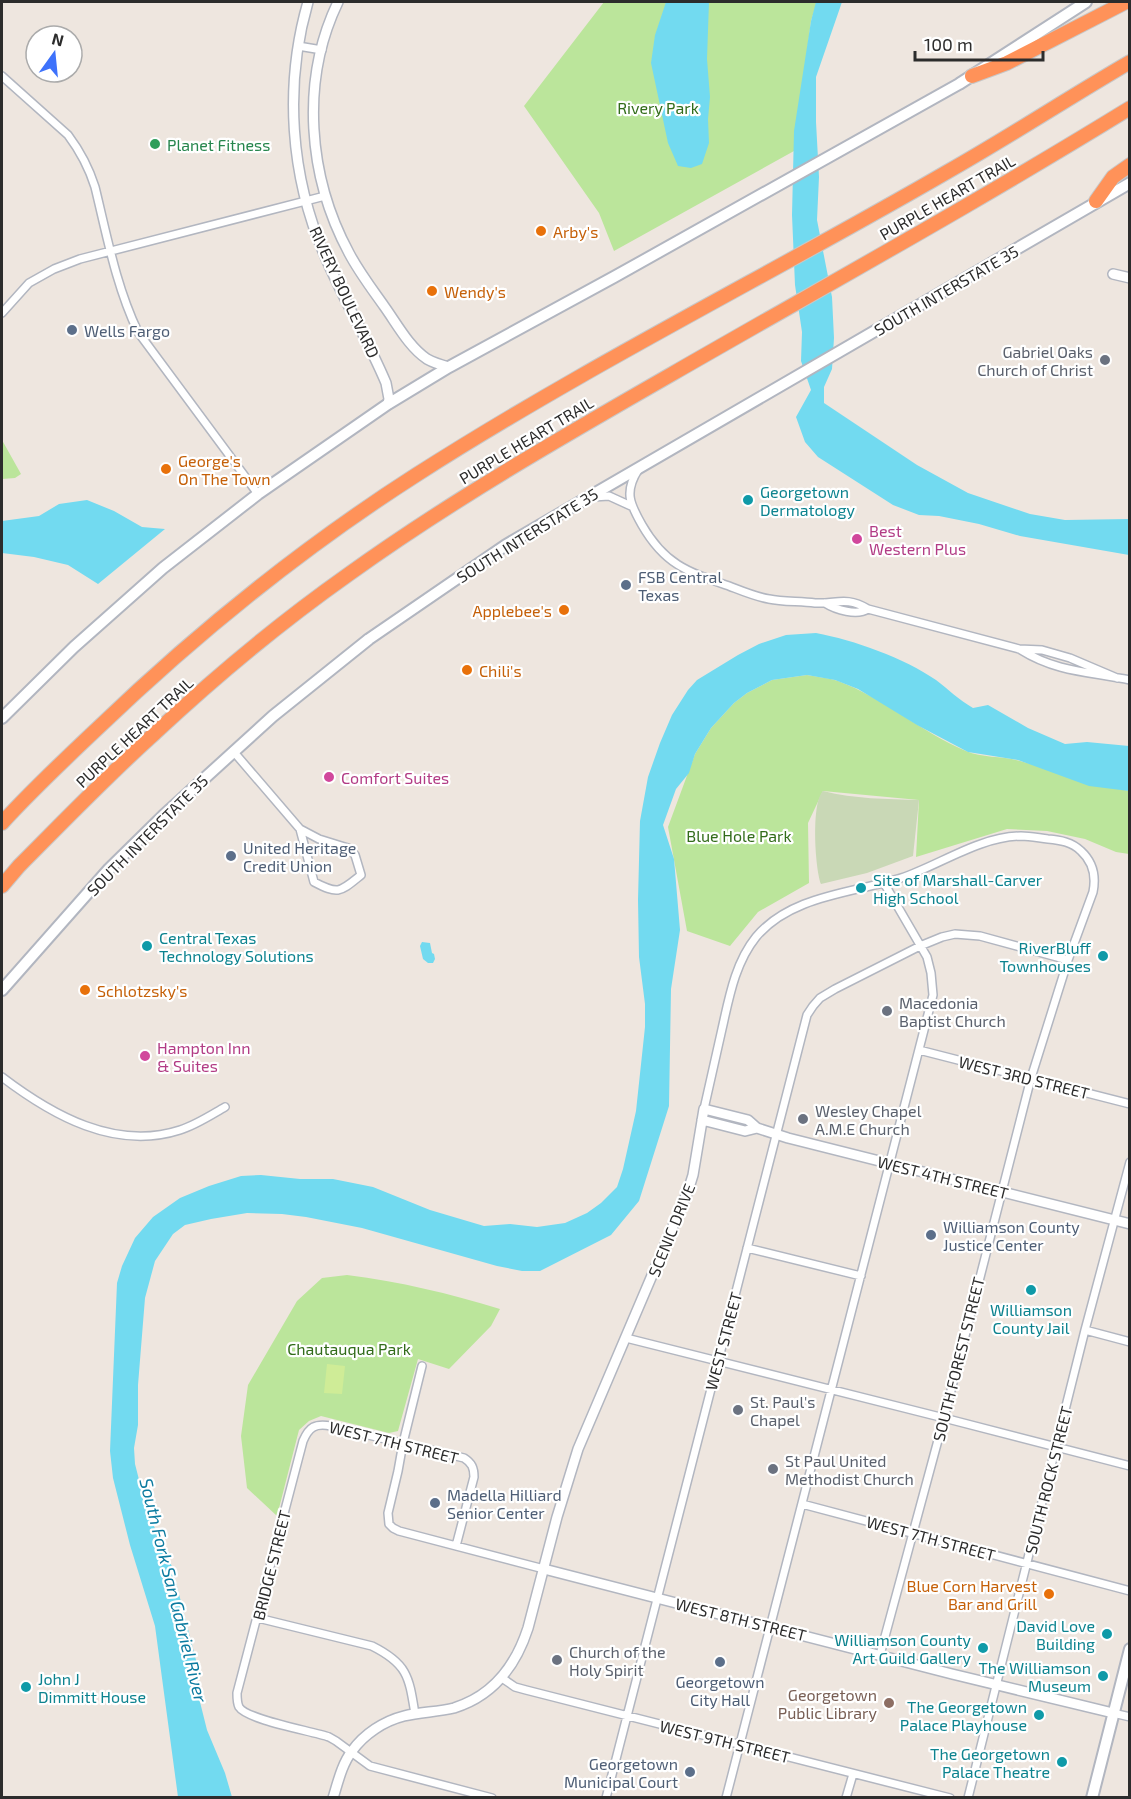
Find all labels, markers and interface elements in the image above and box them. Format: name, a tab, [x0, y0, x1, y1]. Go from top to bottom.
north arrow	[24, 24, 84, 84]
scale bar	[915, 24, 1042, 62]
text: N	[50, 28, 66, 50]
text: 100 m	[924, 33, 973, 55]
park label: Rivery Park	[617, 98, 699, 117]
place label: Planet Fitness	[167, 135, 270, 154]
marker: Planet Fitness	[148, 137, 162, 151]
street label: PURPLE HEART TRAIL	[876, 150, 1018, 244]
place label: Arby's	[553, 222, 598, 241]
street label: RIVERY BOULEVARD	[306, 223, 384, 361]
marker: Arby's	[534, 224, 548, 238]
street label: SOUTH INTERSTATE 35	[871, 241, 1021, 339]
place label: Wendy's	[444, 282, 506, 301]
marker: Wendy's	[425, 284, 439, 298]
place label: Wells Fargo	[84, 321, 170, 340]
marker: Wells Fargo	[65, 323, 79, 337]
place label: Gabriel Oaks Church of Christ	[977, 342, 1093, 379]
marker: Gabriel Oaks Church of Christ	[1098, 353, 1112, 367]
street label: PURPLE HEART TRAIL	[455, 392, 597, 488]
place label: George's On The Town	[178, 451, 271, 488]
marker: George's On The Town	[159, 462, 173, 476]
place label: Georgetown Dermatology	[760, 482, 855, 519]
street label: SOUTH INTERSTATE 35	[453, 484, 601, 586]
marker: Georgetown Dermatology	[741, 493, 755, 507]
place label: Best Western Plus	[869, 521, 966, 558]
marker: Best Western Plus	[850, 532, 864, 546]
place label: FSB Central Texas	[638, 567, 722, 604]
marker: FSB Central Texas	[619, 578, 633, 592]
place label: Applebee's	[472, 601, 552, 620]
marker: Applebee's	[557, 603, 571, 617]
place label: Chili's	[479, 661, 522, 680]
marker: Chili's	[460, 663, 474, 677]
street label: PURPLE HEART TRAIL	[72, 673, 196, 791]
place label: Comfort Suites	[341, 768, 449, 787]
marker: Comfort Suites	[322, 770, 336, 784]
street label: SOUTH INTERSTATE 35	[83, 771, 211, 899]
park label: Blue Hole Park	[686, 826, 792, 845]
place label: United Heritage Credit Union	[243, 838, 356, 875]
marker: United Heritage Credit Union	[224, 849, 238, 863]
place label: Site of Marshall-Carver High School	[873, 870, 1043, 907]
marker: Site of Marshall-Carver High School	[854, 881, 868, 895]
place label: Central Texas Technology Solutions	[159, 928, 314, 965]
place label: RiverBluff Townhouses	[1000, 938, 1092, 975]
marker: Central Texas Technology Solutions	[140, 939, 154, 953]
marker: RiverBluff Townhouses	[1096, 949, 1110, 963]
place label: Schlotzsky's	[97, 981, 187, 1000]
marker: Schlotzsky's	[78, 983, 92, 997]
place label: Macedonia Baptist Church	[899, 993, 1006, 1030]
marker: Macedonia Baptist Church	[880, 1004, 894, 1018]
place label: Hampton Inn & Suites	[157, 1038, 251, 1075]
marker: Hampton Inn & Suites	[138, 1049, 152, 1063]
street label: WEST 3RD STREET	[957, 1052, 1091, 1102]
place label: Wesley Chapel A.M.E Church	[815, 1101, 922, 1138]
marker: Wesley Chapel A.M.E Church	[796, 1112, 810, 1126]
street label: WEST 4TH STREET	[876, 1152, 1010, 1202]
street label: SCENIC DRIVE	[644, 1181, 698, 1279]
place label: Williamson County Justice Center	[943, 1217, 1080, 1254]
marker: Williamson County Justice Center	[924, 1228, 938, 1242]
street label: SOUTH FOREST STREET	[928, 1275, 988, 1443]
marker: Williamson County Jail	[1024, 1283, 1038, 1297]
street label: WEST STREET	[701, 1290, 745, 1392]
place label: Williamson County Jail	[990, 1300, 1072, 1337]
park label: Chautauqua Park	[287, 1339, 411, 1358]
place label: St. Paul's Chapel	[750, 1392, 815, 1429]
marker: St. Paul's Chapel	[731, 1403, 745, 1417]
street label: SOUTH ROCK STREET	[1020, 1404, 1076, 1556]
street label: WEST 7TH STREET	[327, 1417, 461, 1467]
place label: St Paul United Methodist Church	[785, 1451, 914, 1488]
marker: St Paul United Methodist Church	[766, 1462, 780, 1476]
water label: South Fork San Gabriel River	[135, 1476, 213, 1705]
place label: Madella Hilliard Senior Center	[447, 1485, 562, 1522]
marker: Madella Hilliard Senior Center	[428, 1496, 442, 1510]
street label: BRIDGE STREET	[248, 1508, 294, 1622]
street label: WEST 7TH STREET	[864, 1512, 998, 1564]
place label: Blue Corn Harvest Bar and Grill	[906, 1576, 1037, 1613]
marker: Blue Corn Harvest Bar and Grill	[1042, 1587, 1056, 1601]
street label: WEST 8TH STREET	[674, 1594, 808, 1644]
place label: David Love Building	[1016, 1616, 1095, 1653]
marker: David Love Building	[1100, 1627, 1114, 1641]
place label: Williamson County Art Guild Gallery	[834, 1630, 972, 1667]
marker: Williamson County Art Guild Gallery	[976, 1641, 990, 1655]
place label: Church of the Holy Spirit	[569, 1642, 666, 1679]
marker: Church of the Holy Spirit	[550, 1653, 564, 1667]
marker: Georgetown City Hall	[713, 1655, 727, 1669]
place label: The Williamson Museum	[979, 1658, 1091, 1695]
place label: John J Dimmitt House	[38, 1669, 146, 1706]
marker: The Williamson Museum	[1096, 1669, 1110, 1683]
place label: Georgetown City Hall	[675, 1672, 765, 1709]
marker: John J Dimmitt House	[19, 1680, 33, 1694]
place label: Georgetown Public Library	[778, 1685, 878, 1722]
marker: Georgetown Public Library	[882, 1696, 896, 1710]
place label: The Georgetown Palace Playhouse	[900, 1697, 1027, 1734]
marker: The Georgetown Palace Playhouse	[1032, 1708, 1046, 1722]
street label: WEST 9TH STREET	[658, 1716, 792, 1766]
place label: The Georgetown Palace Theatre	[930, 1744, 1050, 1781]
place label: Georgetown Municipal Court	[564, 1754, 678, 1791]
marker: The Georgetown Palace Theatre	[1055, 1755, 1069, 1769]
marker: Georgetown Municipal Court	[683, 1765, 697, 1779]

